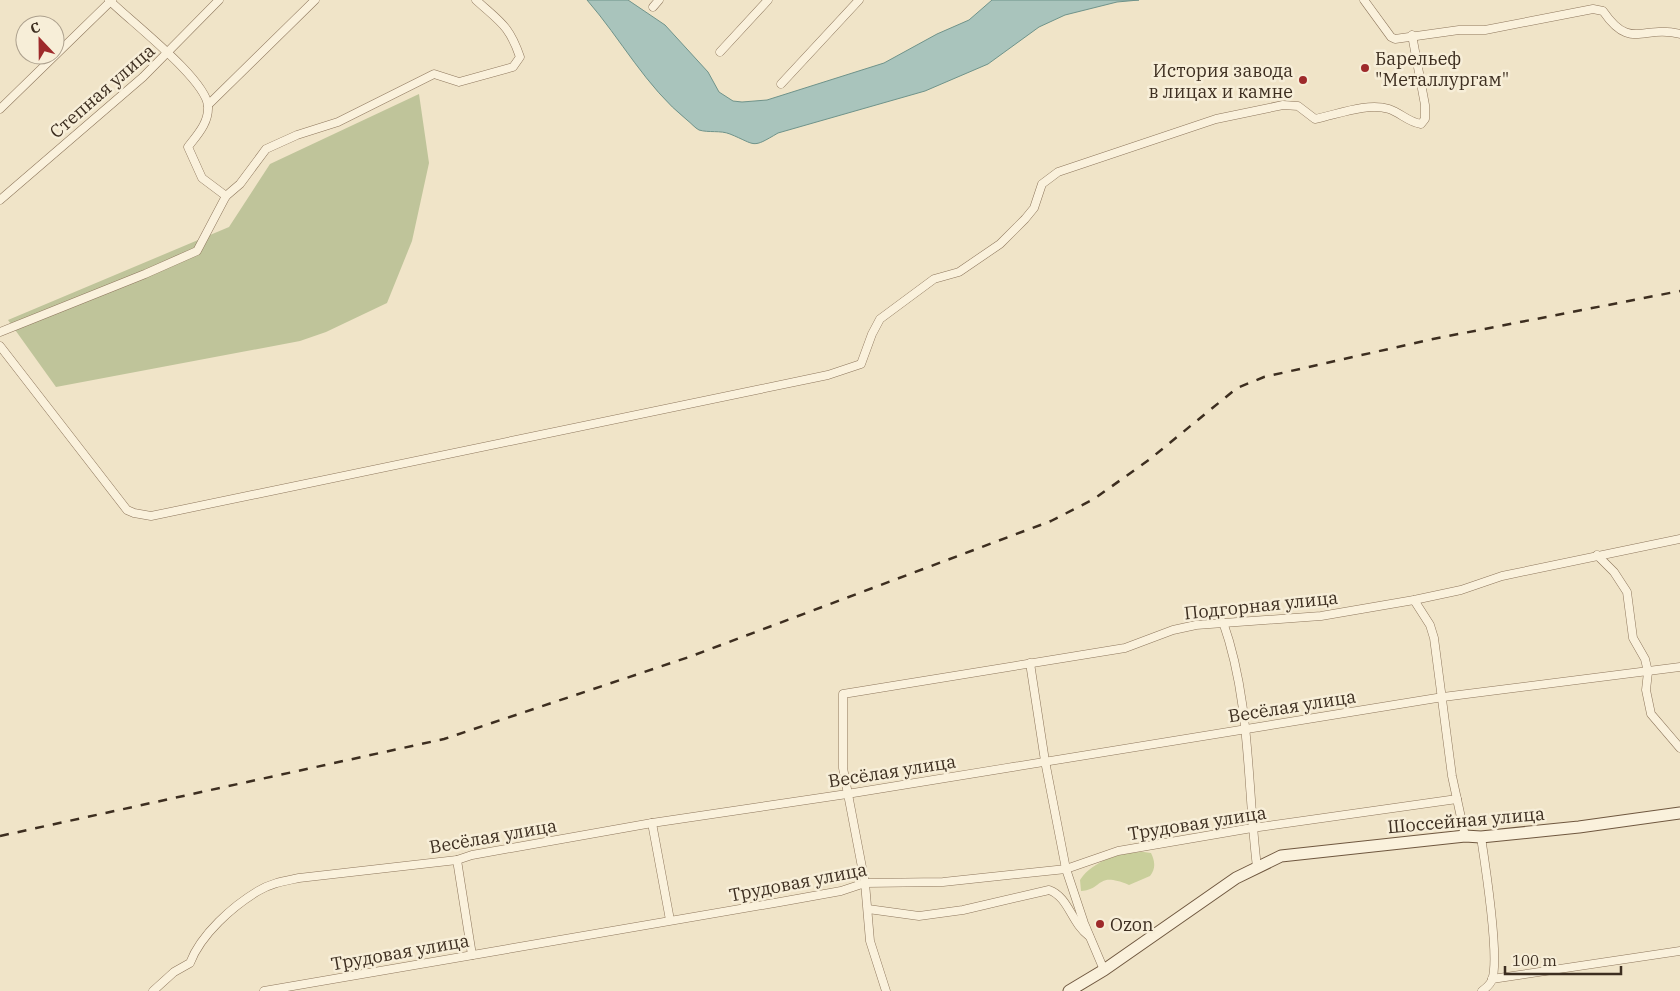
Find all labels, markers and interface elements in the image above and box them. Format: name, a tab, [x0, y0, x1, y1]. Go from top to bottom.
north arrow	[15, 15, 65, 65]
text: С	[27, 18, 43, 38]
street label: Степная улица	[45, 39, 160, 143]
place label: Барельеф "Металлургам"	[1375, 47, 1509, 91]
place label: История завода в лицах и камне	[1149, 59, 1293, 103]
marker: Барельеф "Металлургам"	[1359, 62, 1371, 74]
marker: История завода в лицах и камне	[1297, 74, 1309, 86]
street label: Подгорная улица	[1183, 585, 1339, 625]
street label: Весёлая улица	[1226, 685, 1358, 727]
street label: Весёлая улица	[826, 750, 958, 792]
street label: Трудовая улица	[1126, 801, 1268, 845]
street label: Шоссейная улица	[1386, 802, 1546, 838]
street label: Весёлая улица	[427, 813, 559, 859]
street label: Трудовая улица	[727, 857, 869, 907]
place label: Ozon	[1110, 913, 1154, 936]
marker: Ozon	[1094, 918, 1106, 930]
street label: Трудовая улица	[329, 928, 471, 975]
scale bar	[1505, 944, 1621, 976]
text: 100 m	[1512, 951, 1557, 970]

